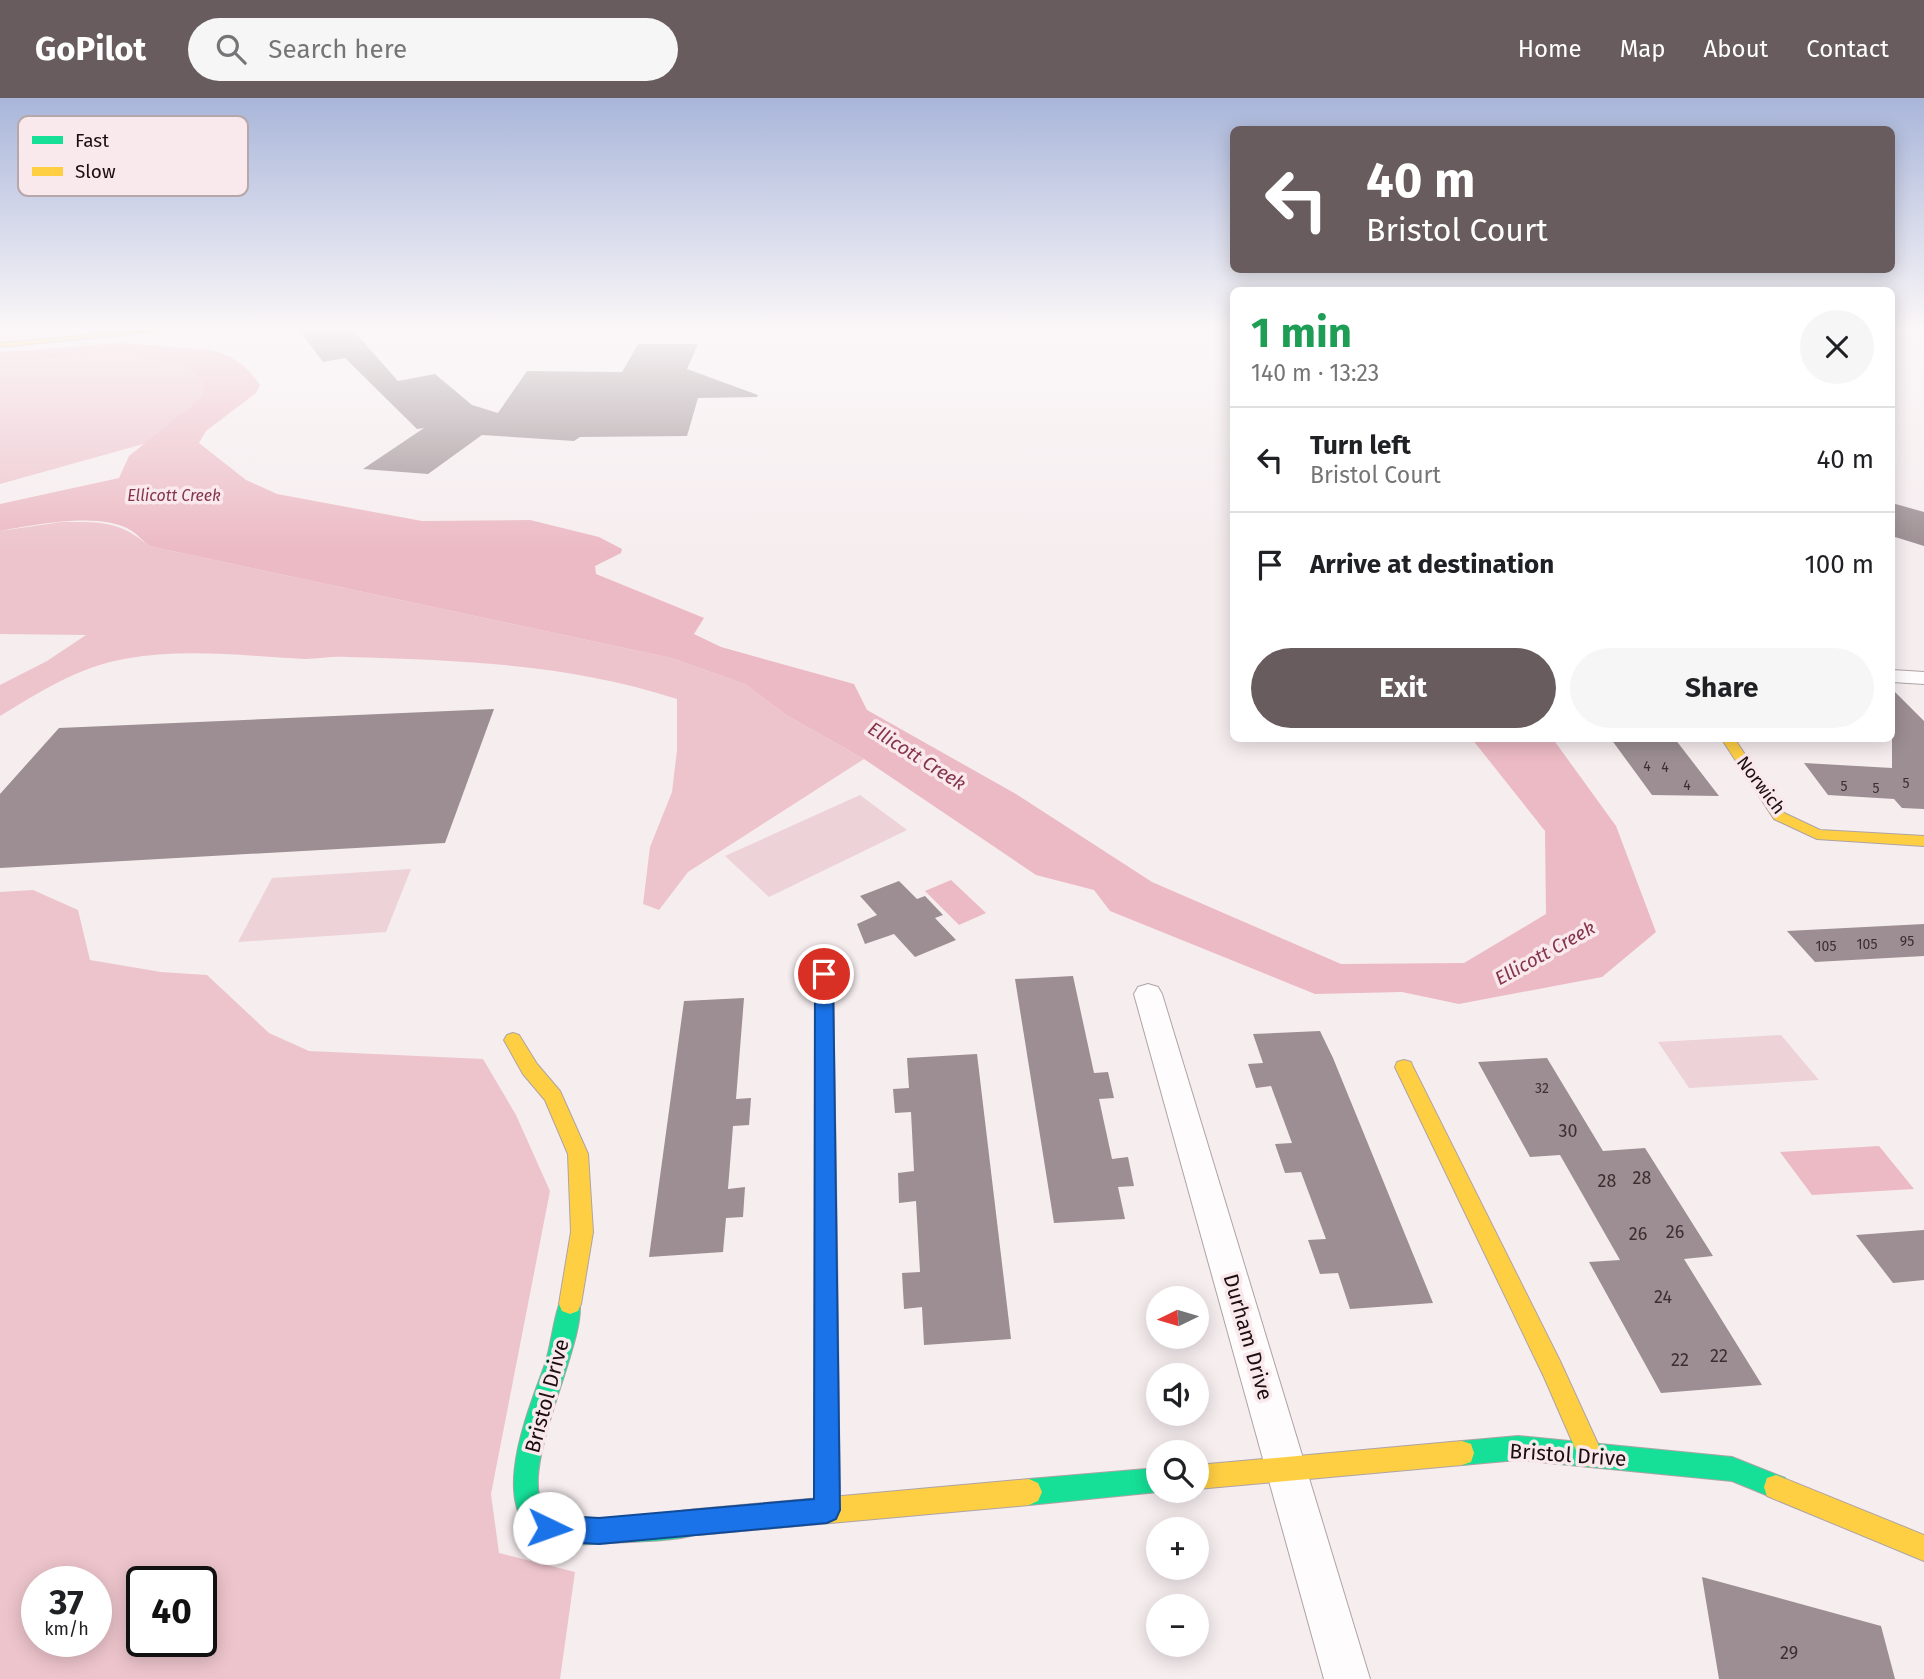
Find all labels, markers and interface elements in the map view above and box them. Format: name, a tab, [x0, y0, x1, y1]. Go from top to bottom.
search box	[188, 18, 678, 81]
text: GoPilot	[35, 29, 146, 69]
icon: search	[212, 30, 250, 68]
text: Search here	[268, 34, 407, 65]
text: Home	[1518, 35, 1582, 63]
text: Map	[1620, 35, 1666, 63]
text: About	[1704, 35, 1768, 63]
text: Contact	[1806, 35, 1889, 63]
legend	[18, 116, 248, 196]
text: Fast	[75, 129, 109, 152]
text: 40 m	[1366, 151, 1475, 210]
icon: left	[1251, 154, 1342, 245]
text: Slow	[75, 160, 116, 183]
text: Bristol Court	[1366, 211, 1548, 249]
text: 1 min	[1251, 308, 1352, 358]
button: close	[1800, 310, 1874, 384]
text: 140 m · 13:23	[1251, 359, 1379, 387]
text: Turn left	[1310, 430, 1411, 461]
icon: left	[1251, 441, 1289, 479]
text: 40 m	[1816, 444, 1874, 475]
text: Bristol Court	[1310, 461, 1441, 489]
water label: Ellicott Creek	[127, 486, 221, 505]
icon: arrive	[1251, 546, 1289, 584]
text: Arrive at destination	[1310, 549, 1554, 580]
text: 100 m	[1805, 549, 1874, 580]
button: Exit	[1251, 648, 1556, 728]
button: Share	[1570, 648, 1874, 728]
water label: Ellicott Creek	[864, 717, 970, 795]
street label: Norwich	[1732, 752, 1790, 818]
house number: 4	[1643, 758, 1651, 775]
house number: 4	[1661, 759, 1669, 776]
house number: 5	[1902, 775, 1910, 792]
house number: 4	[1683, 777, 1691, 794]
house number: 5	[1840, 778, 1848, 795]
house number: 5	[1872, 780, 1880, 797]
water label: Ellicott Creek	[1491, 916, 1599, 990]
house number: 95	[1900, 933, 1914, 950]
house number: 105	[1857, 936, 1877, 953]
house number: 105	[1816, 938, 1836, 955]
pin	[794, 944, 854, 1004]
icon: arrive	[805, 955, 843, 993]
house number: 32	[1535, 1080, 1549, 1097]
house number: 30	[1558, 1120, 1578, 1142]
house number: 28	[1633, 1167, 1651, 1189]
house number: 28	[1598, 1170, 1616, 1192]
house number: 26	[1666, 1221, 1684, 1243]
house number: 26	[1629, 1223, 1647, 1245]
street label: Durham Drive	[1218, 1271, 1278, 1403]
north arrow	[1146, 1286, 1209, 1349]
map controls	[1146, 1286, 1209, 1657]
house number: 24	[1654, 1286, 1672, 1308]
street label: Bristol Drive	[519, 1336, 575, 1456]
house number: 22	[1710, 1345, 1728, 1367]
house number: 22	[1671, 1349, 1689, 1371]
button: sound	[1146, 1363, 1209, 1426]
street label: Bristol Drive	[1509, 1438, 1627, 1472]
button: search	[1146, 1440, 1209, 1503]
position arrow	[512, 1491, 586, 1565]
button: +	[1146, 1517, 1209, 1580]
speed limit sign: 40	[126, 1566, 217, 1657]
text: 37	[49, 1581, 84, 1623]
button: −	[1146, 1594, 1209, 1657]
text: km/h	[44, 1618, 89, 1640]
house number: 29	[1780, 1642, 1798, 1664]

